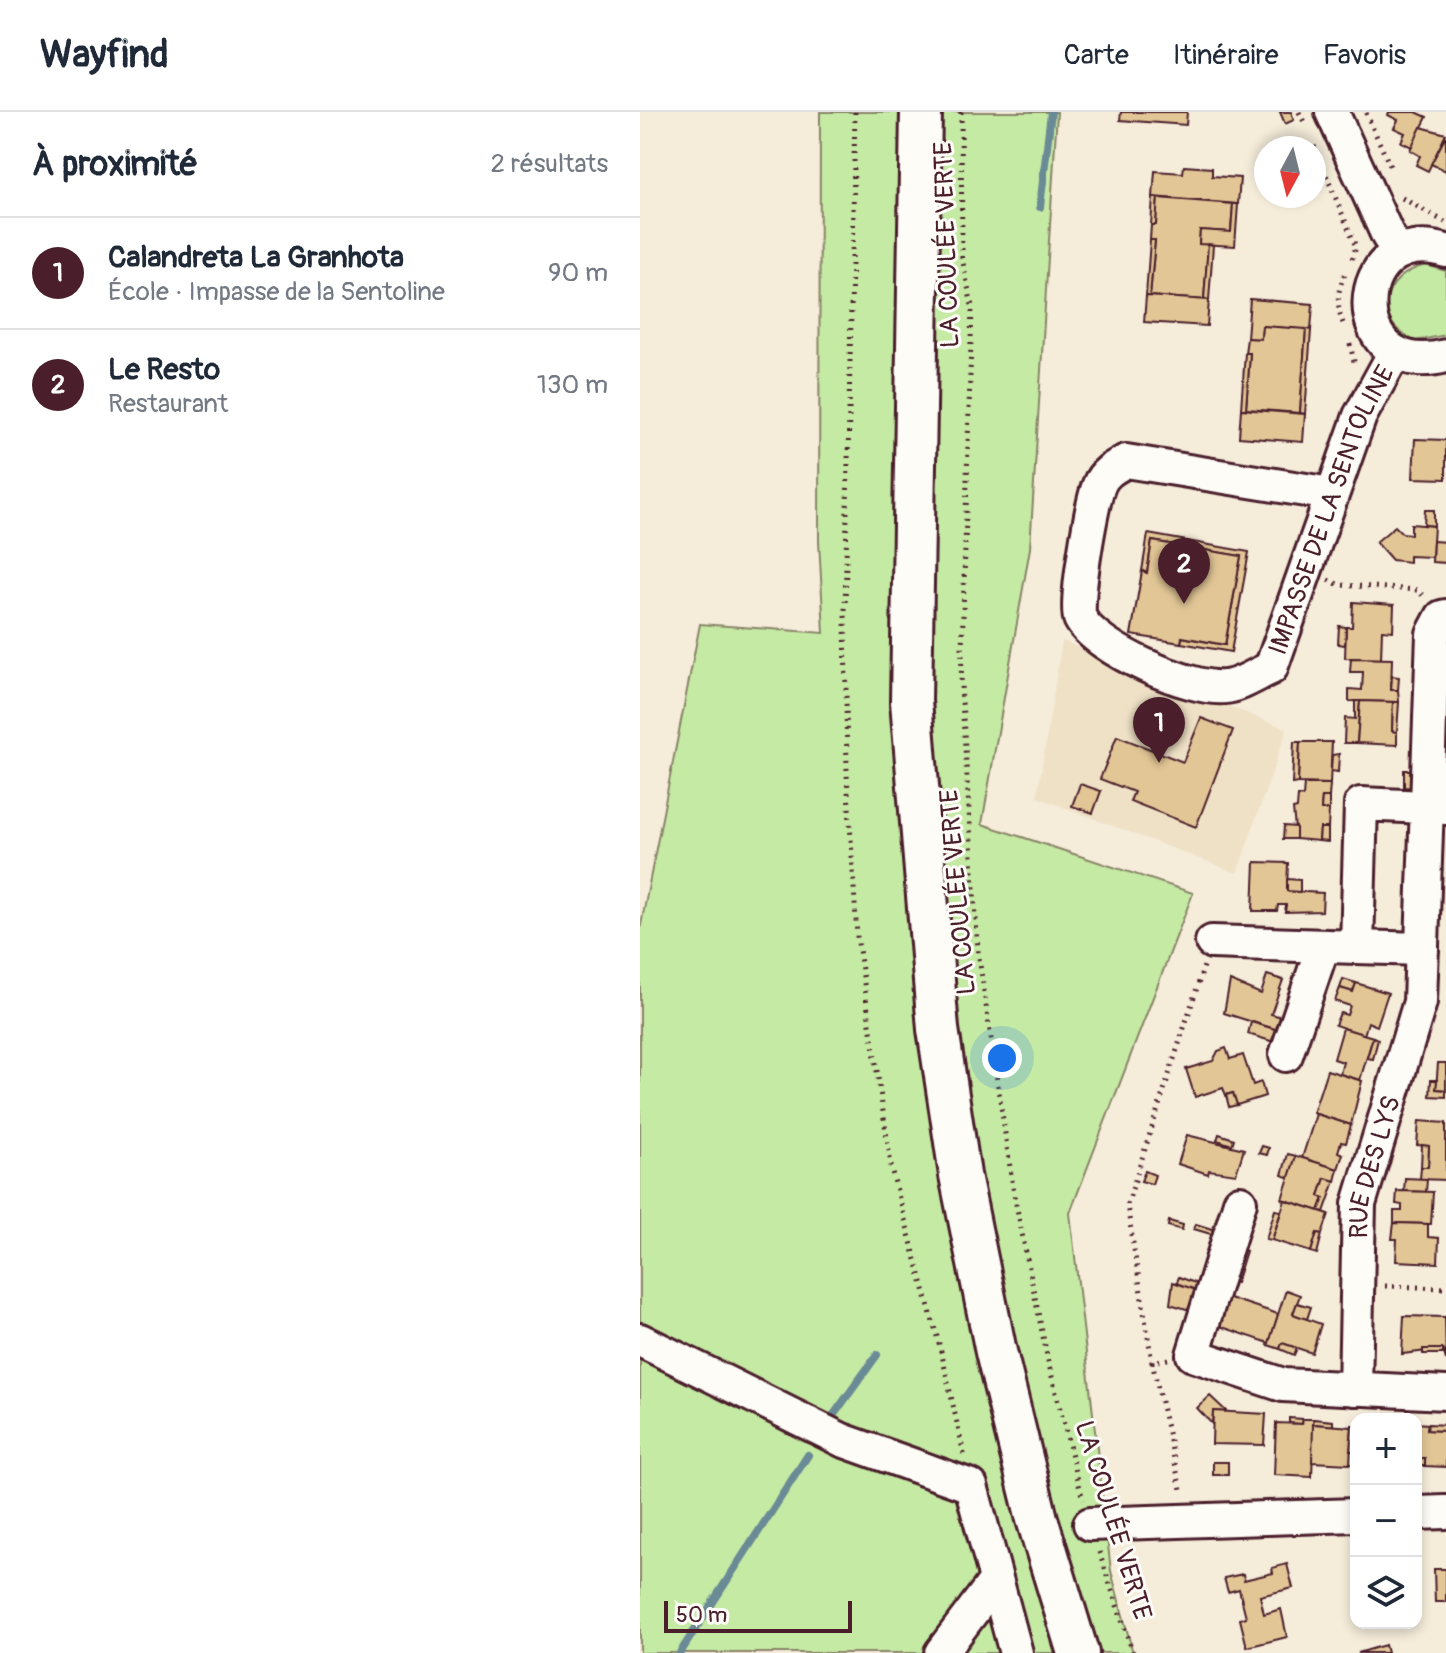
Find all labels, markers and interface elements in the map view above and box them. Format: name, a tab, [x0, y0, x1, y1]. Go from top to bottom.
text: Wayfind	[40, 31, 169, 79]
text: Carte	[1063, 38, 1129, 73]
text: Itinéraire	[1173, 38, 1279, 73]
text: Favoris	[1323, 38, 1406, 73]
north arrow	[1254, 136, 1326, 208]
street label: LA COULÉE VERTE	[927, 141, 967, 349]
text: À proximité	[32, 143, 198, 186]
text: 2 résultats	[490, 148, 608, 180]
text: Calandreta La Granhota	[108, 239, 404, 276]
text: 1	[53, 257, 63, 289]
text: 90 m	[548, 257, 608, 289]
text: École · Impasse de la Sentoline	[108, 276, 445, 308]
text: Le Resto	[108, 351, 220, 388]
street label: IMPASSE DE LA SENTOLINE	[1262, 360, 1402, 659]
text: 2	[51, 369, 65, 401]
text: 130 m	[537, 369, 608, 401]
text: Restaurant	[108, 388, 228, 420]
pin: 2	[1158, 538, 1210, 604]
pin: 1	[1133, 697, 1185, 763]
street label: LA COULÉE VERTE	[933, 788, 983, 996]
your location	[982, 1038, 1022, 1078]
street label: RUE DES LYS	[1343, 1092, 1408, 1239]
map controls	[1350, 1413, 1422, 1629]
button: +	[1350, 1413, 1422, 1485]
street label: LA COULÉE VERTE	[1068, 1417, 1159, 1624]
button: −	[1350, 1485, 1422, 1557]
button: layers	[1350, 1557, 1422, 1629]
scale bar	[664, 1597, 852, 1633]
text: 50 m	[676, 1601, 727, 1629]

